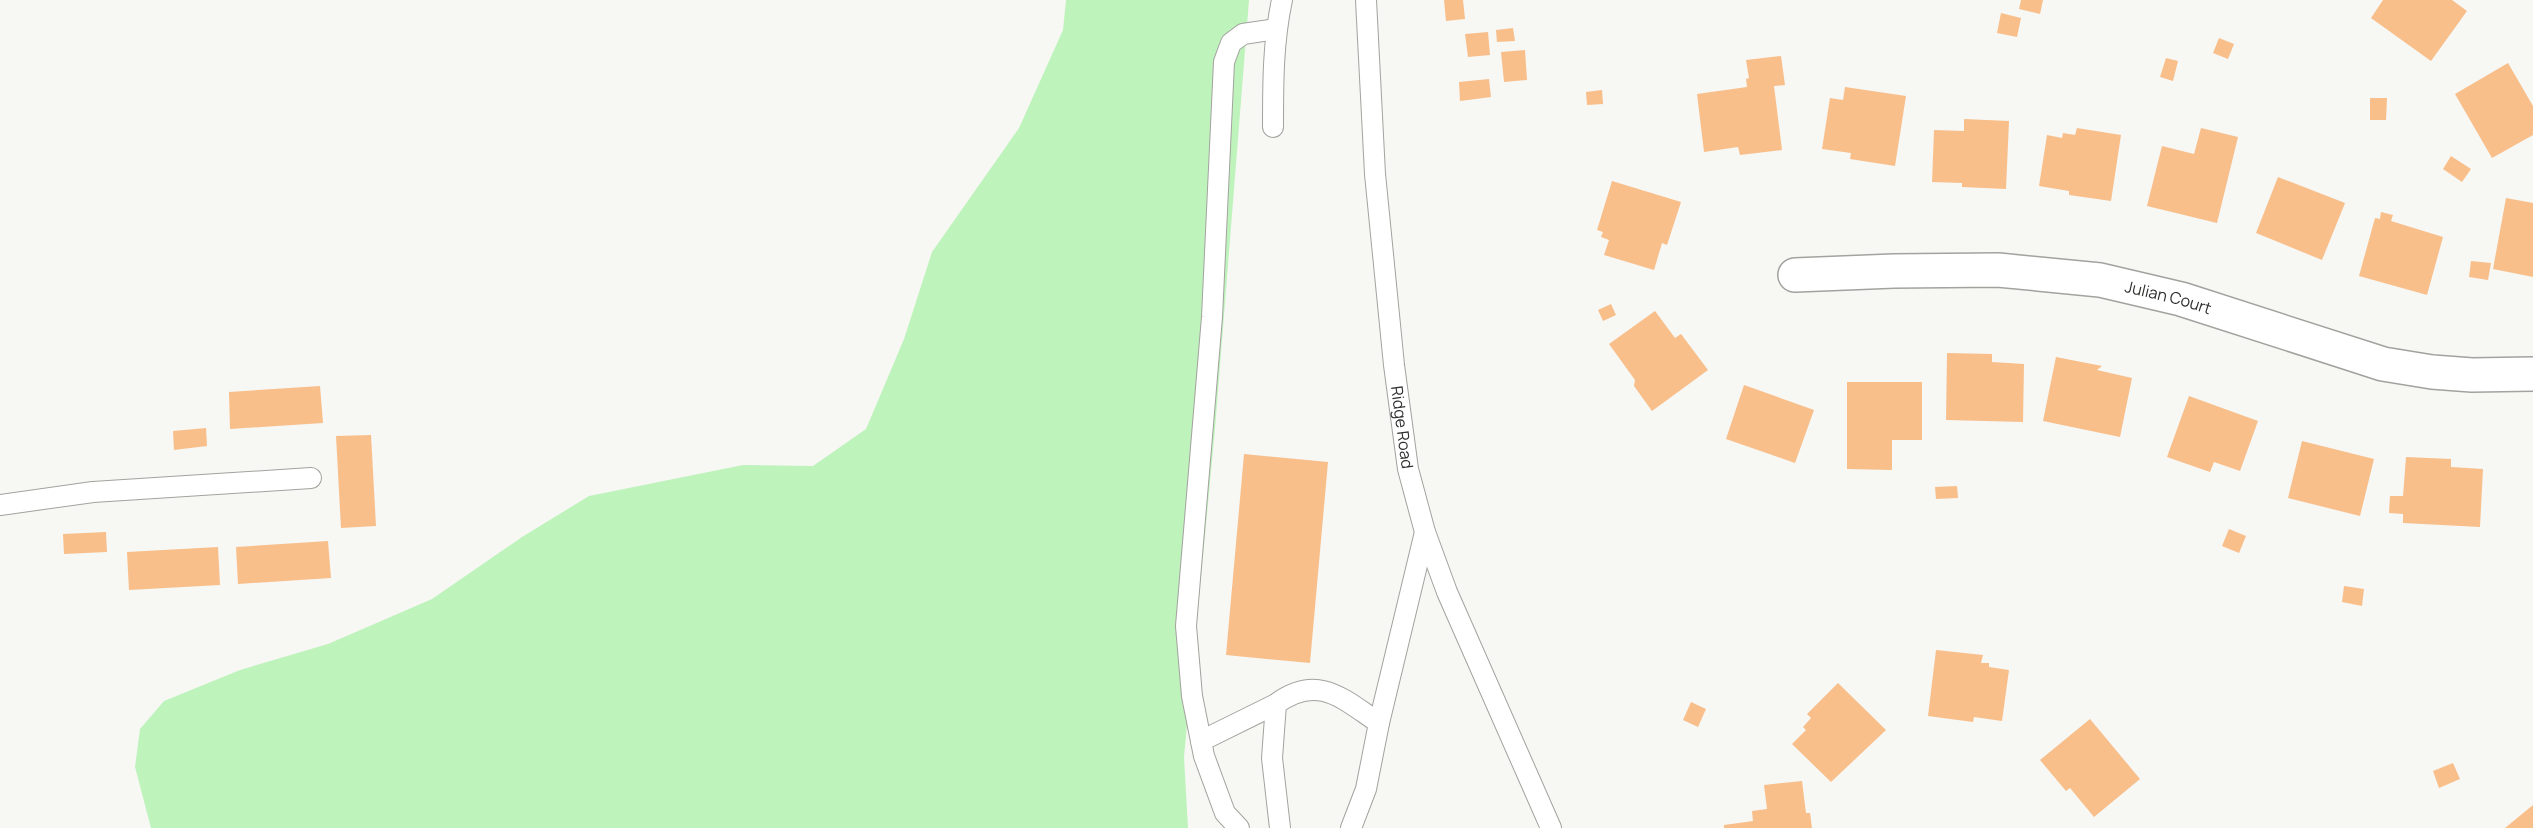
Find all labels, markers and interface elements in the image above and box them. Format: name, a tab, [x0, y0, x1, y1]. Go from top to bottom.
street label: Julian Court	[2123, 275, 2214, 319]
street label: Ridge Road	[1386, 385, 1419, 470]

